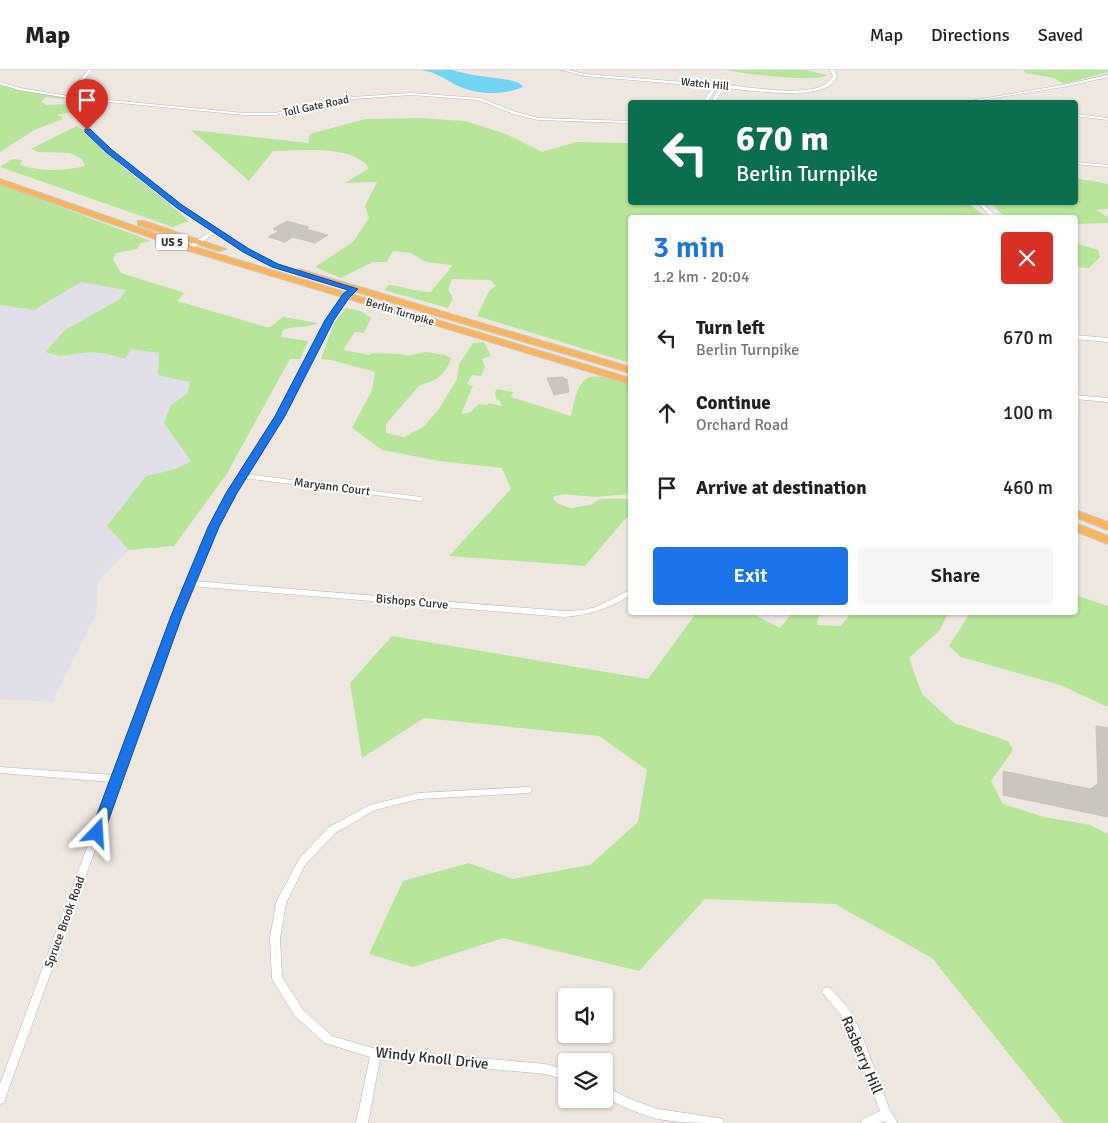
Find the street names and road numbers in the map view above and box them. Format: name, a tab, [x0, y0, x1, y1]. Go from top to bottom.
street label: Watch Hill	[680, 75, 730, 93]
street label: Toll Gate Road	[282, 93, 350, 119]
road number: US 5	[156, 233, 188, 250]
street label: Berlin Turnpike	[364, 295, 436, 329]
street label: Maryann Court	[293, 475, 371, 499]
street label: Bishops Curve	[375, 591, 449, 613]
street label: Spruce Brook Road	[41, 874, 89, 970]
street label: Rasberry Hill	[837, 1013, 887, 1097]
street label: Windy Knoll Drive	[375, 1043, 489, 1073]

